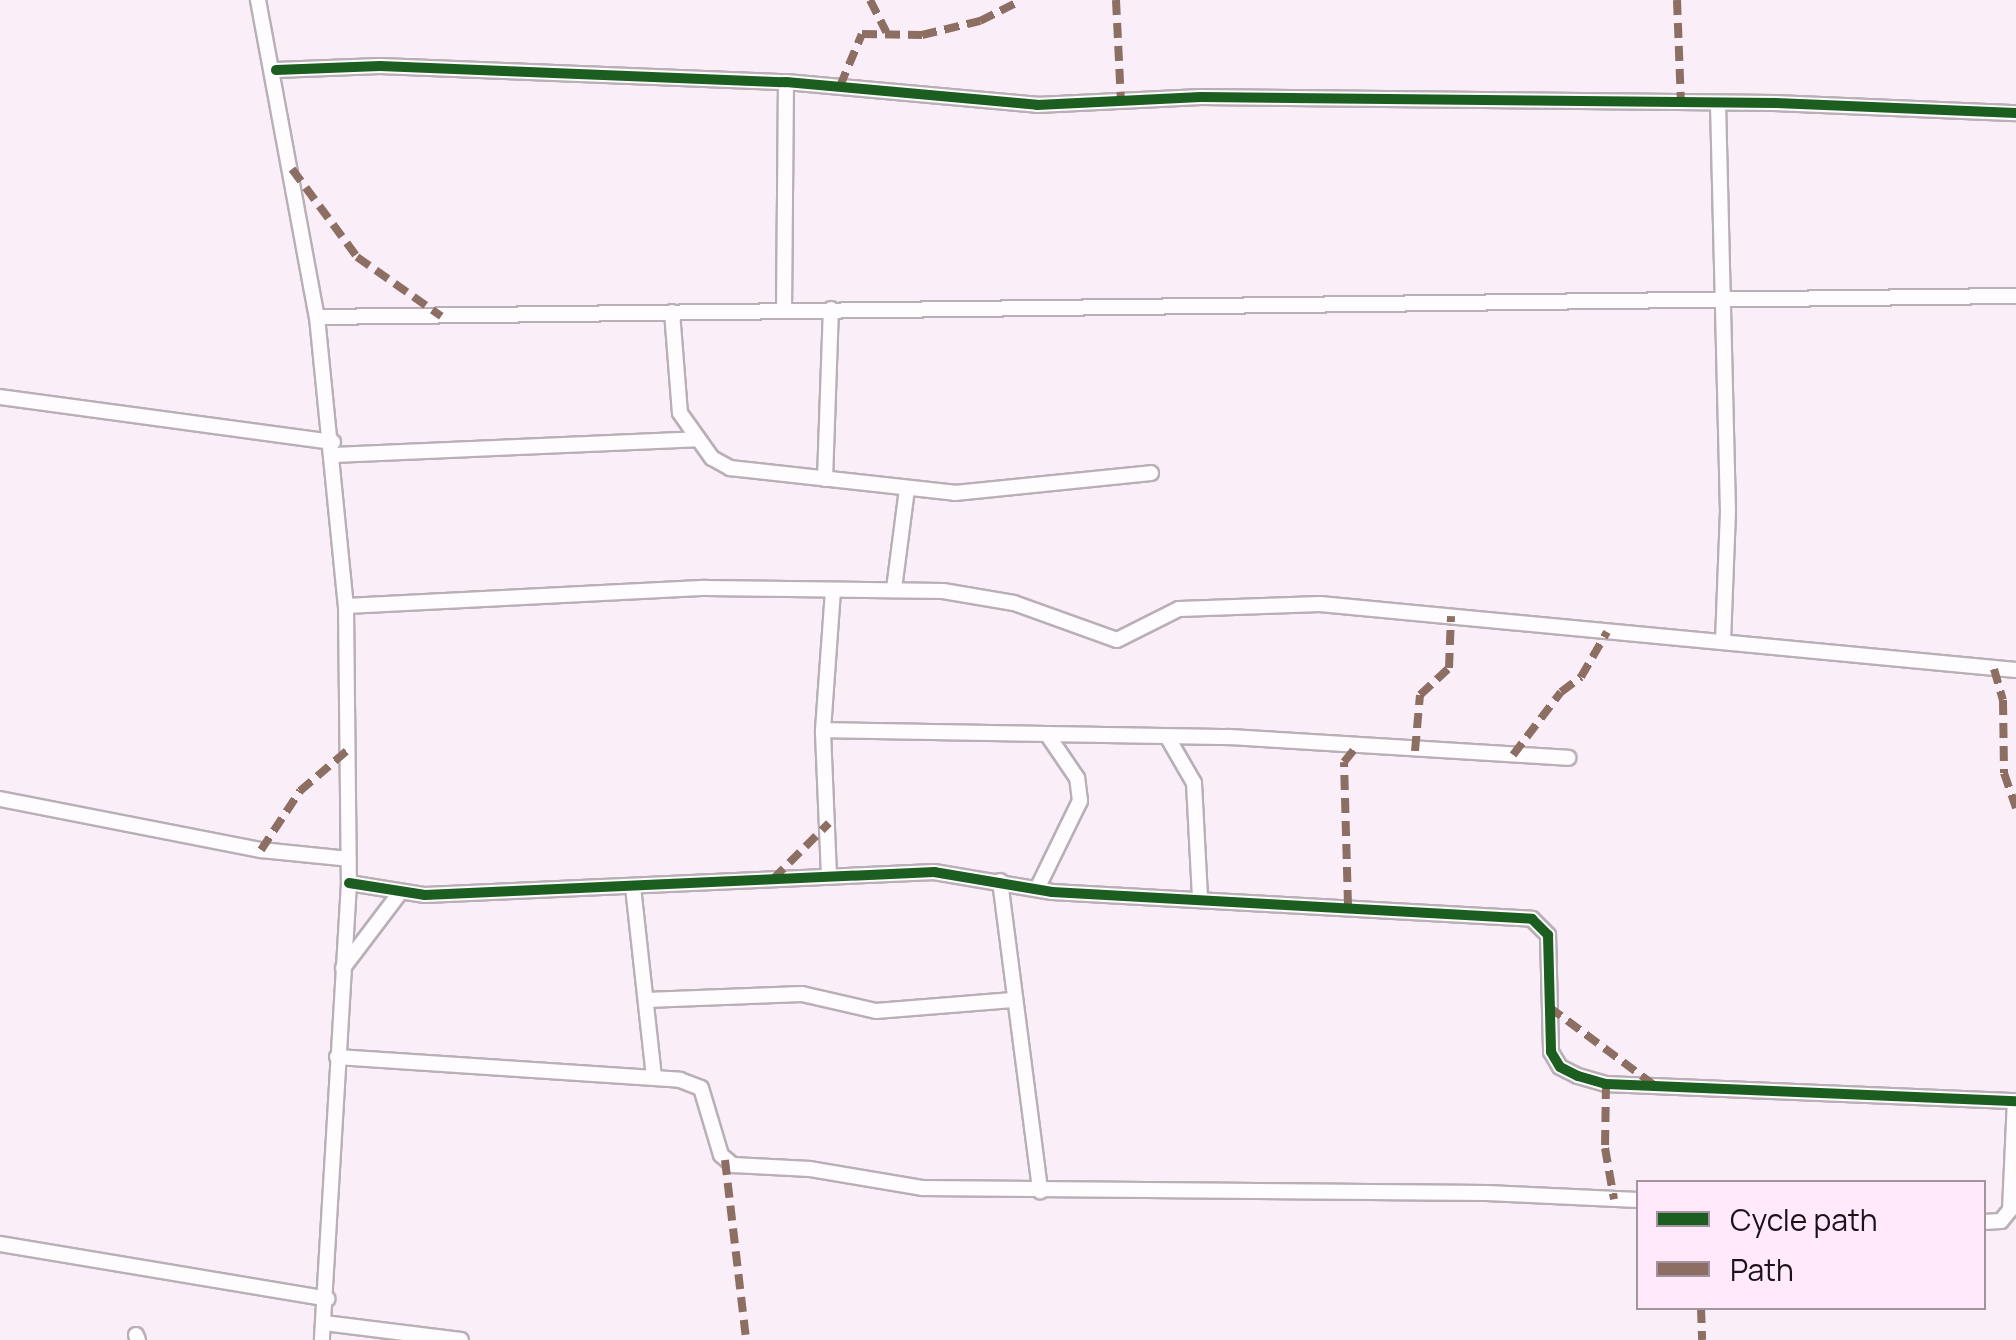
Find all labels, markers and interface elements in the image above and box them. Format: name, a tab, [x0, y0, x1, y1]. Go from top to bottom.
legend	[1636, 1180, 1986, 1310]
text: Cycle path	[1730, 1199, 1878, 1240]
text: Path	[1730, 1249, 1794, 1290]

